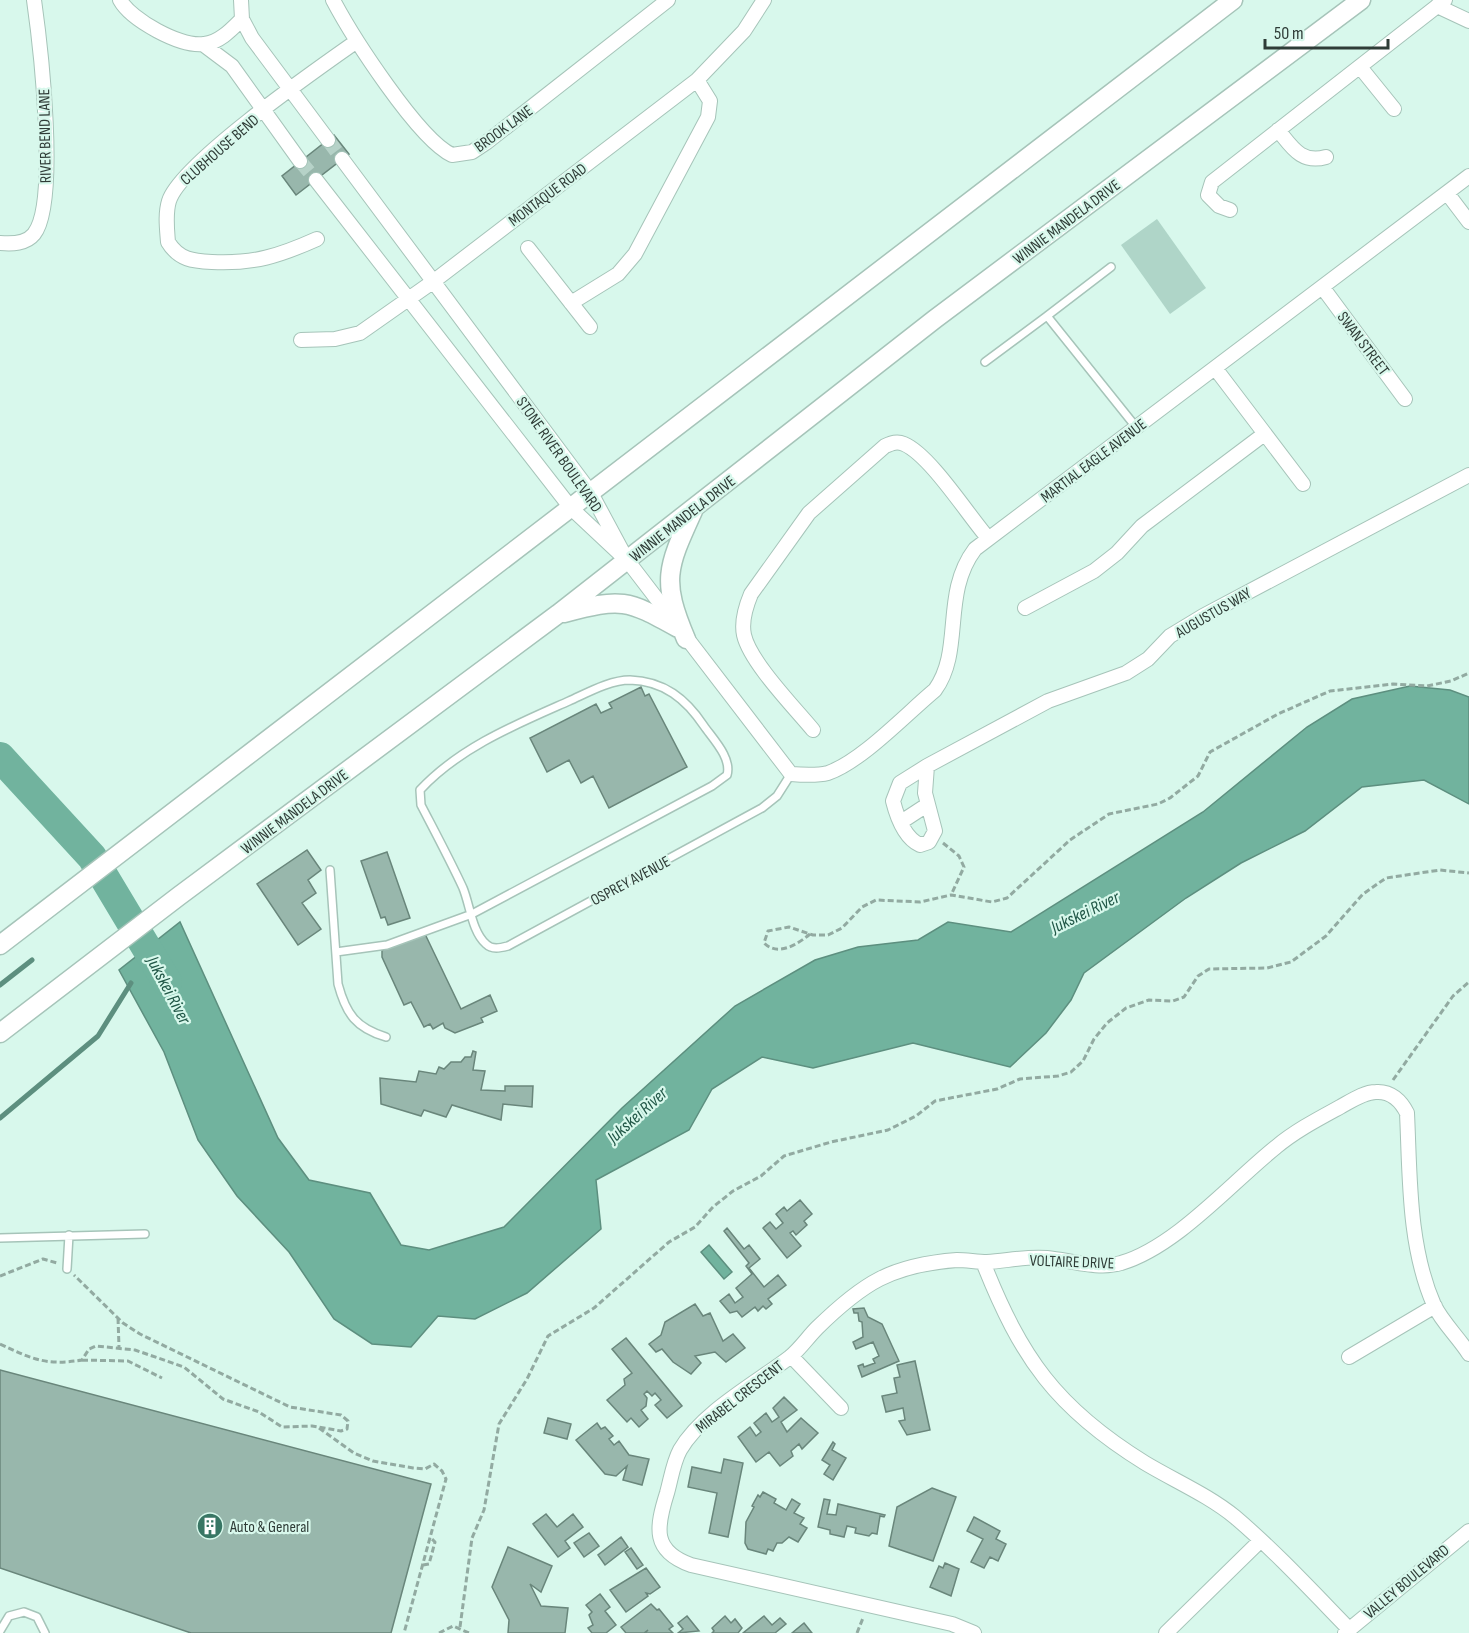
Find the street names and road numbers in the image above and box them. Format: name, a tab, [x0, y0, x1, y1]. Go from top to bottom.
street label: RIVER BEND LANE	[35, 89, 56, 183]
street label: BROOK LANE	[471, 102, 537, 157]
street label: CLUBHOUSE BEND	[177, 111, 263, 189]
street label: MONTAQUE ROAD	[505, 160, 591, 231]
street label: WINNIE MANDELA DRIVE	[1010, 176, 1124, 269]
street label: SWAN STREET	[1333, 308, 1393, 380]
street label: STONE RIVER BOULEVARD	[512, 393, 606, 516]
street label: MARTIAL EAGLE AVENUE	[1037, 415, 1151, 507]
street label: WINNIE MANDELA DRIVE	[626, 472, 740, 566]
street label: AUGUSTUS WAY	[1172, 584, 1255, 643]
street label: WINNIE MANDELA DRIVE	[238, 766, 352, 859]
street label: OSPREY AVENUE	[588, 852, 674, 910]
street label: VOLTAIRE DRIVE	[1029, 1252, 1115, 1273]
street label: MIRABEL CRESCENT	[692, 1357, 788, 1437]
street label: VALLEY BOULEVARD	[1360, 1541, 1454, 1623]

